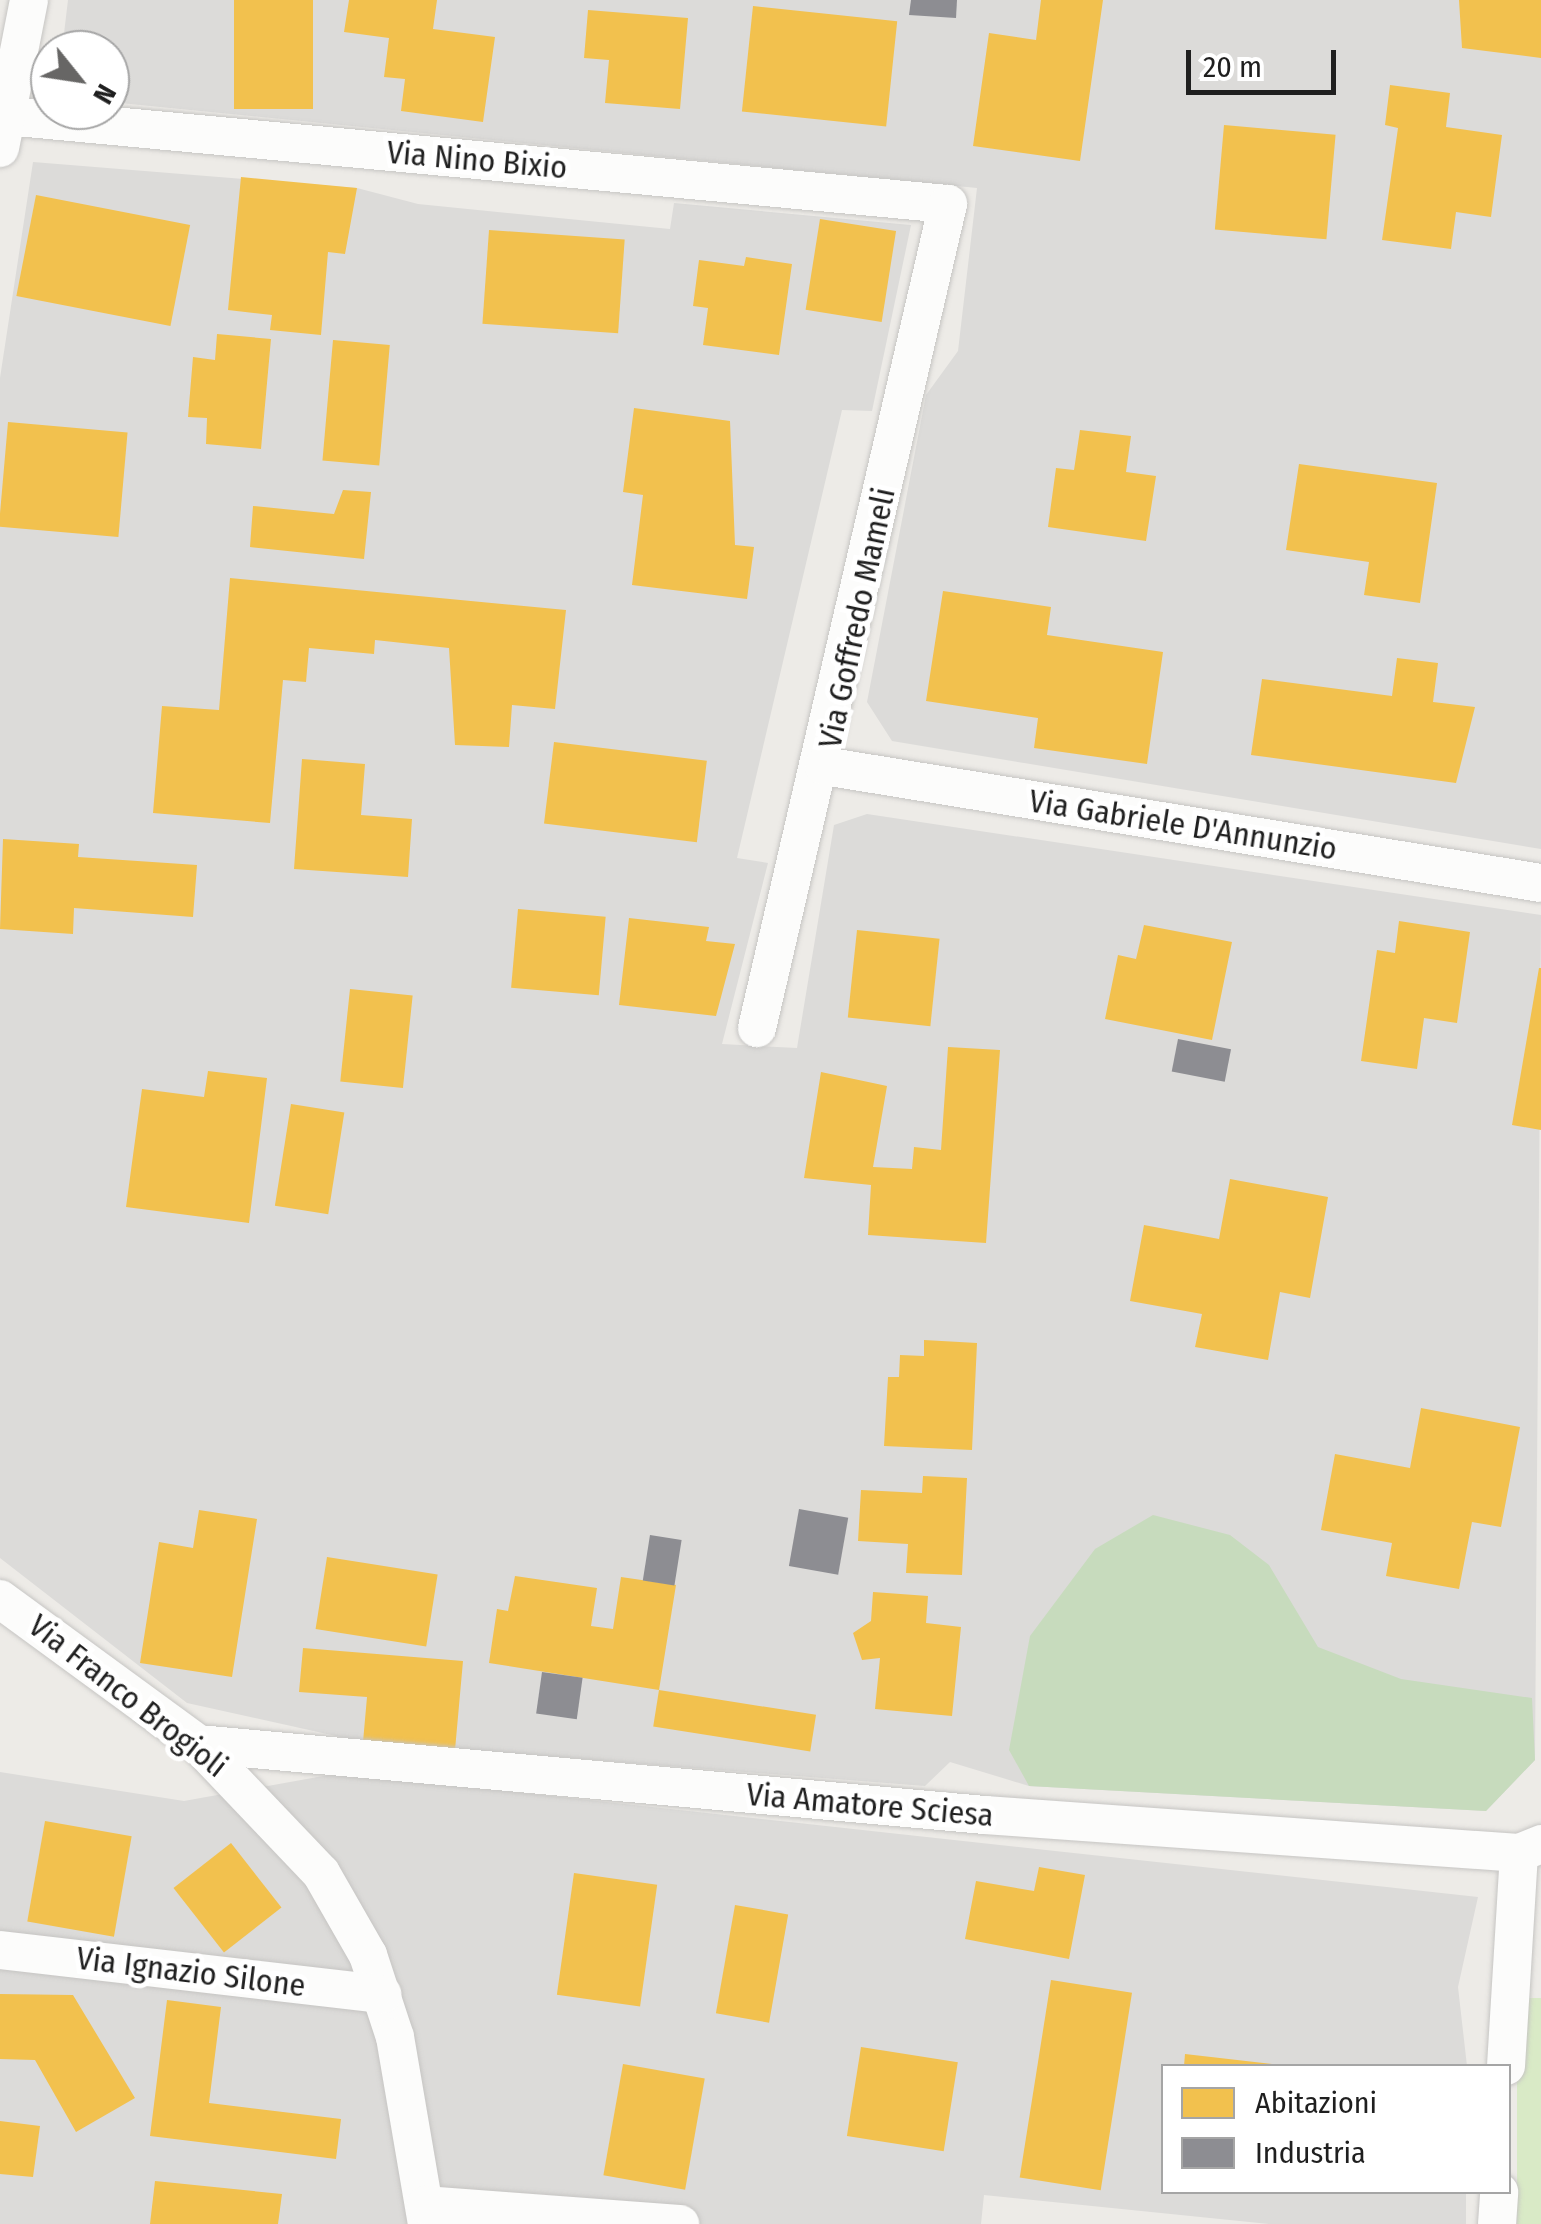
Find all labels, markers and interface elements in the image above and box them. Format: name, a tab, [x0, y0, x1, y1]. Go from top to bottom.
north arrow	[30, 30, 130, 130]
scale bar	[1191, 30, 1341, 92]
text: 20 m	[1203, 49, 1262, 85]
text: N	[86, 79, 123, 110]
street label: Via Nino Bixio	[385, 133, 569, 187]
street label: Via Goffredo Mameli	[811, 484, 903, 752]
street label: Via Gabriele D'Annunzio	[1026, 782, 1340, 868]
street label: Via Franco Brogioli	[21, 1606, 235, 1786]
street label: Via Amatore Sciesa	[745, 1775, 995, 1835]
street label: Via Ignazio Silone	[74, 1939, 308, 2005]
legend	[1161, 2064, 1511, 2194]
text: Abitazioni	[1255, 2085, 1377, 2121]
text: Industria	[1255, 2135, 1366, 2171]

